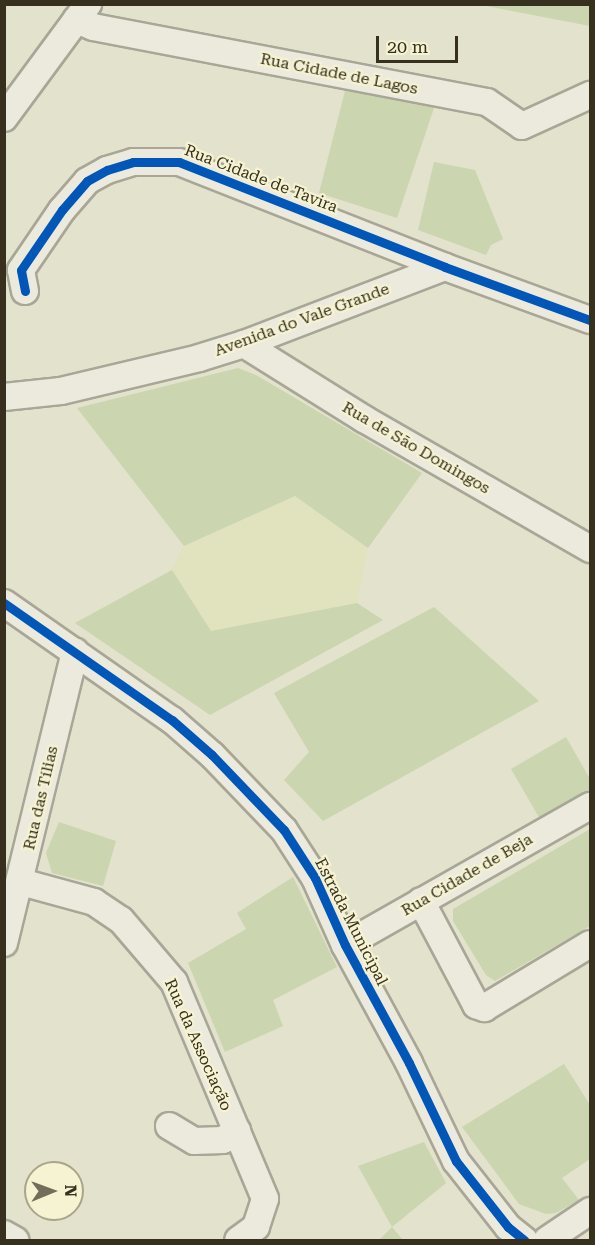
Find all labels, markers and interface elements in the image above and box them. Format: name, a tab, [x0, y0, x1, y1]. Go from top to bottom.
scale bar	[379, 24, 462, 62]
text: 20 m	[387, 36, 428, 57]
street label: Rua Cidade de Lagos	[259, 49, 419, 99]
street label: Rua Cidade de Tavira	[182, 141, 340, 217]
street label: Avenida do Vale Grande	[212, 279, 392, 361]
street label: Rua de São Domingos	[339, 398, 493, 498]
street label: Rua das Tílias	[20, 744, 62, 852]
street label: Rua Cidade de Beja	[398, 830, 536, 920]
street label: Estrada Municipal	[311, 855, 391, 989]
street label: Rua da Associação	[160, 976, 236, 1114]
north arrow	[24, 1161, 84, 1221]
text: N	[61, 1184, 80, 1197]

